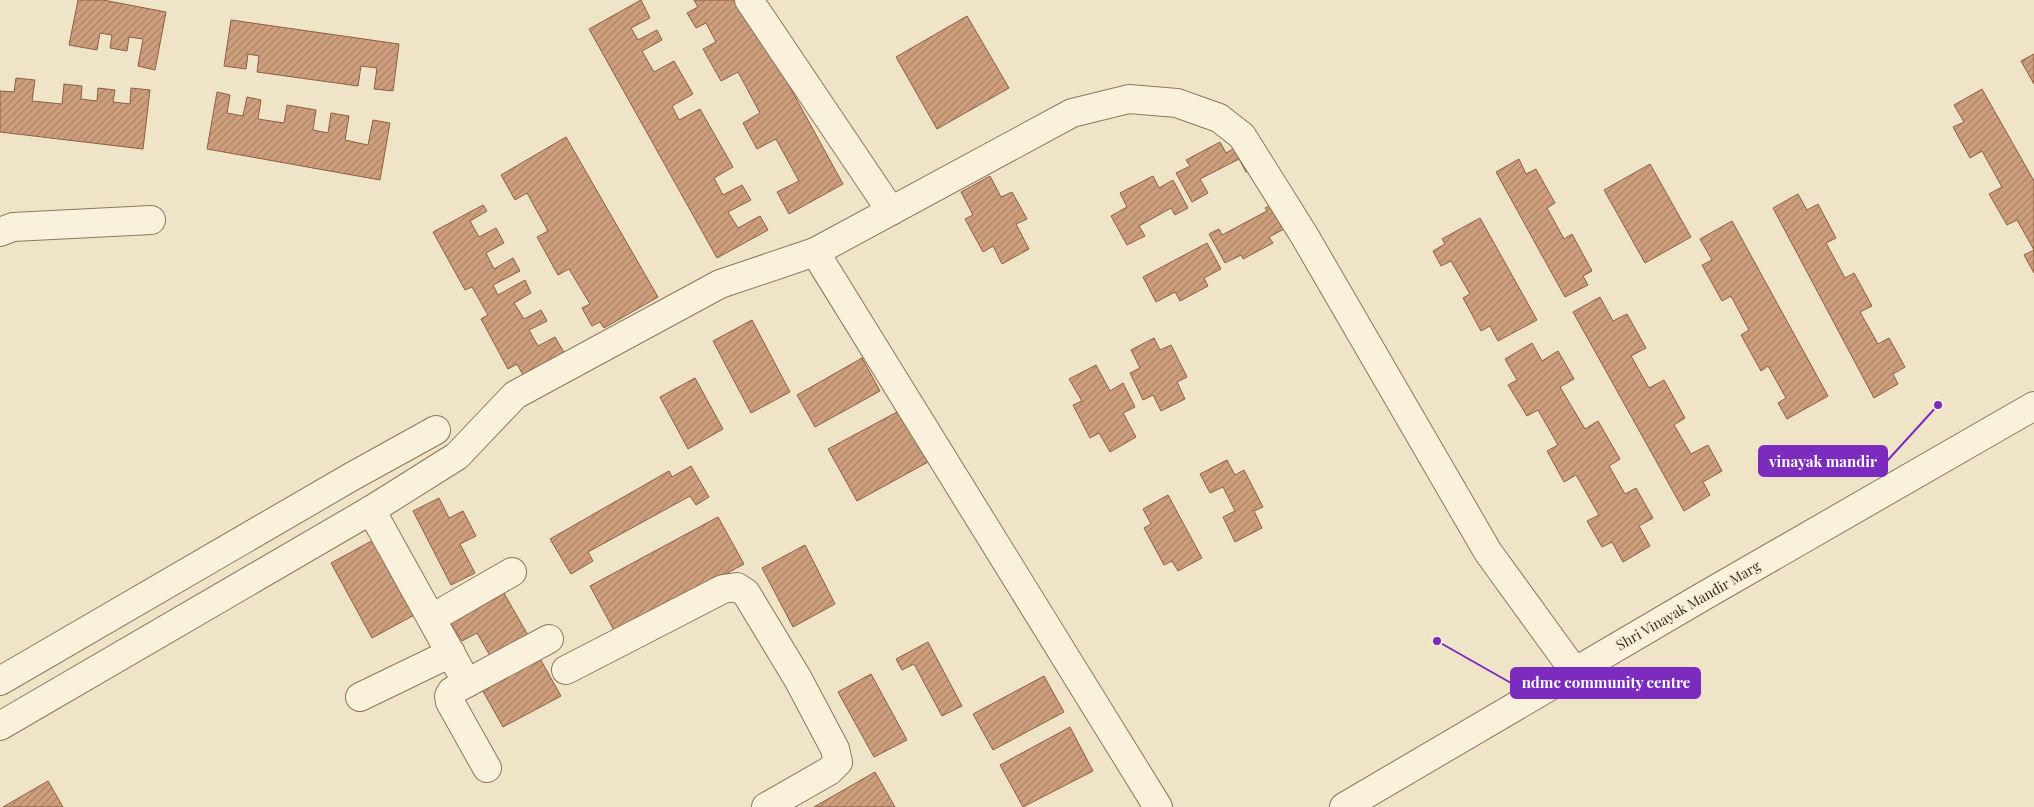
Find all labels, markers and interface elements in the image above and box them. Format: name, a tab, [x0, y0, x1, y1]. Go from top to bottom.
callout: vinayak mandir	[1759, 446, 1887, 476]
text: vinayak mandir	[1768, 451, 1877, 471]
street label: Shri Vinayak Mandir Marg	[1612, 556, 1764, 654]
callout: ndmc community centre	[1511, 668, 1700, 698]
text: ndmc community centre	[1522, 672, 1691, 692]

